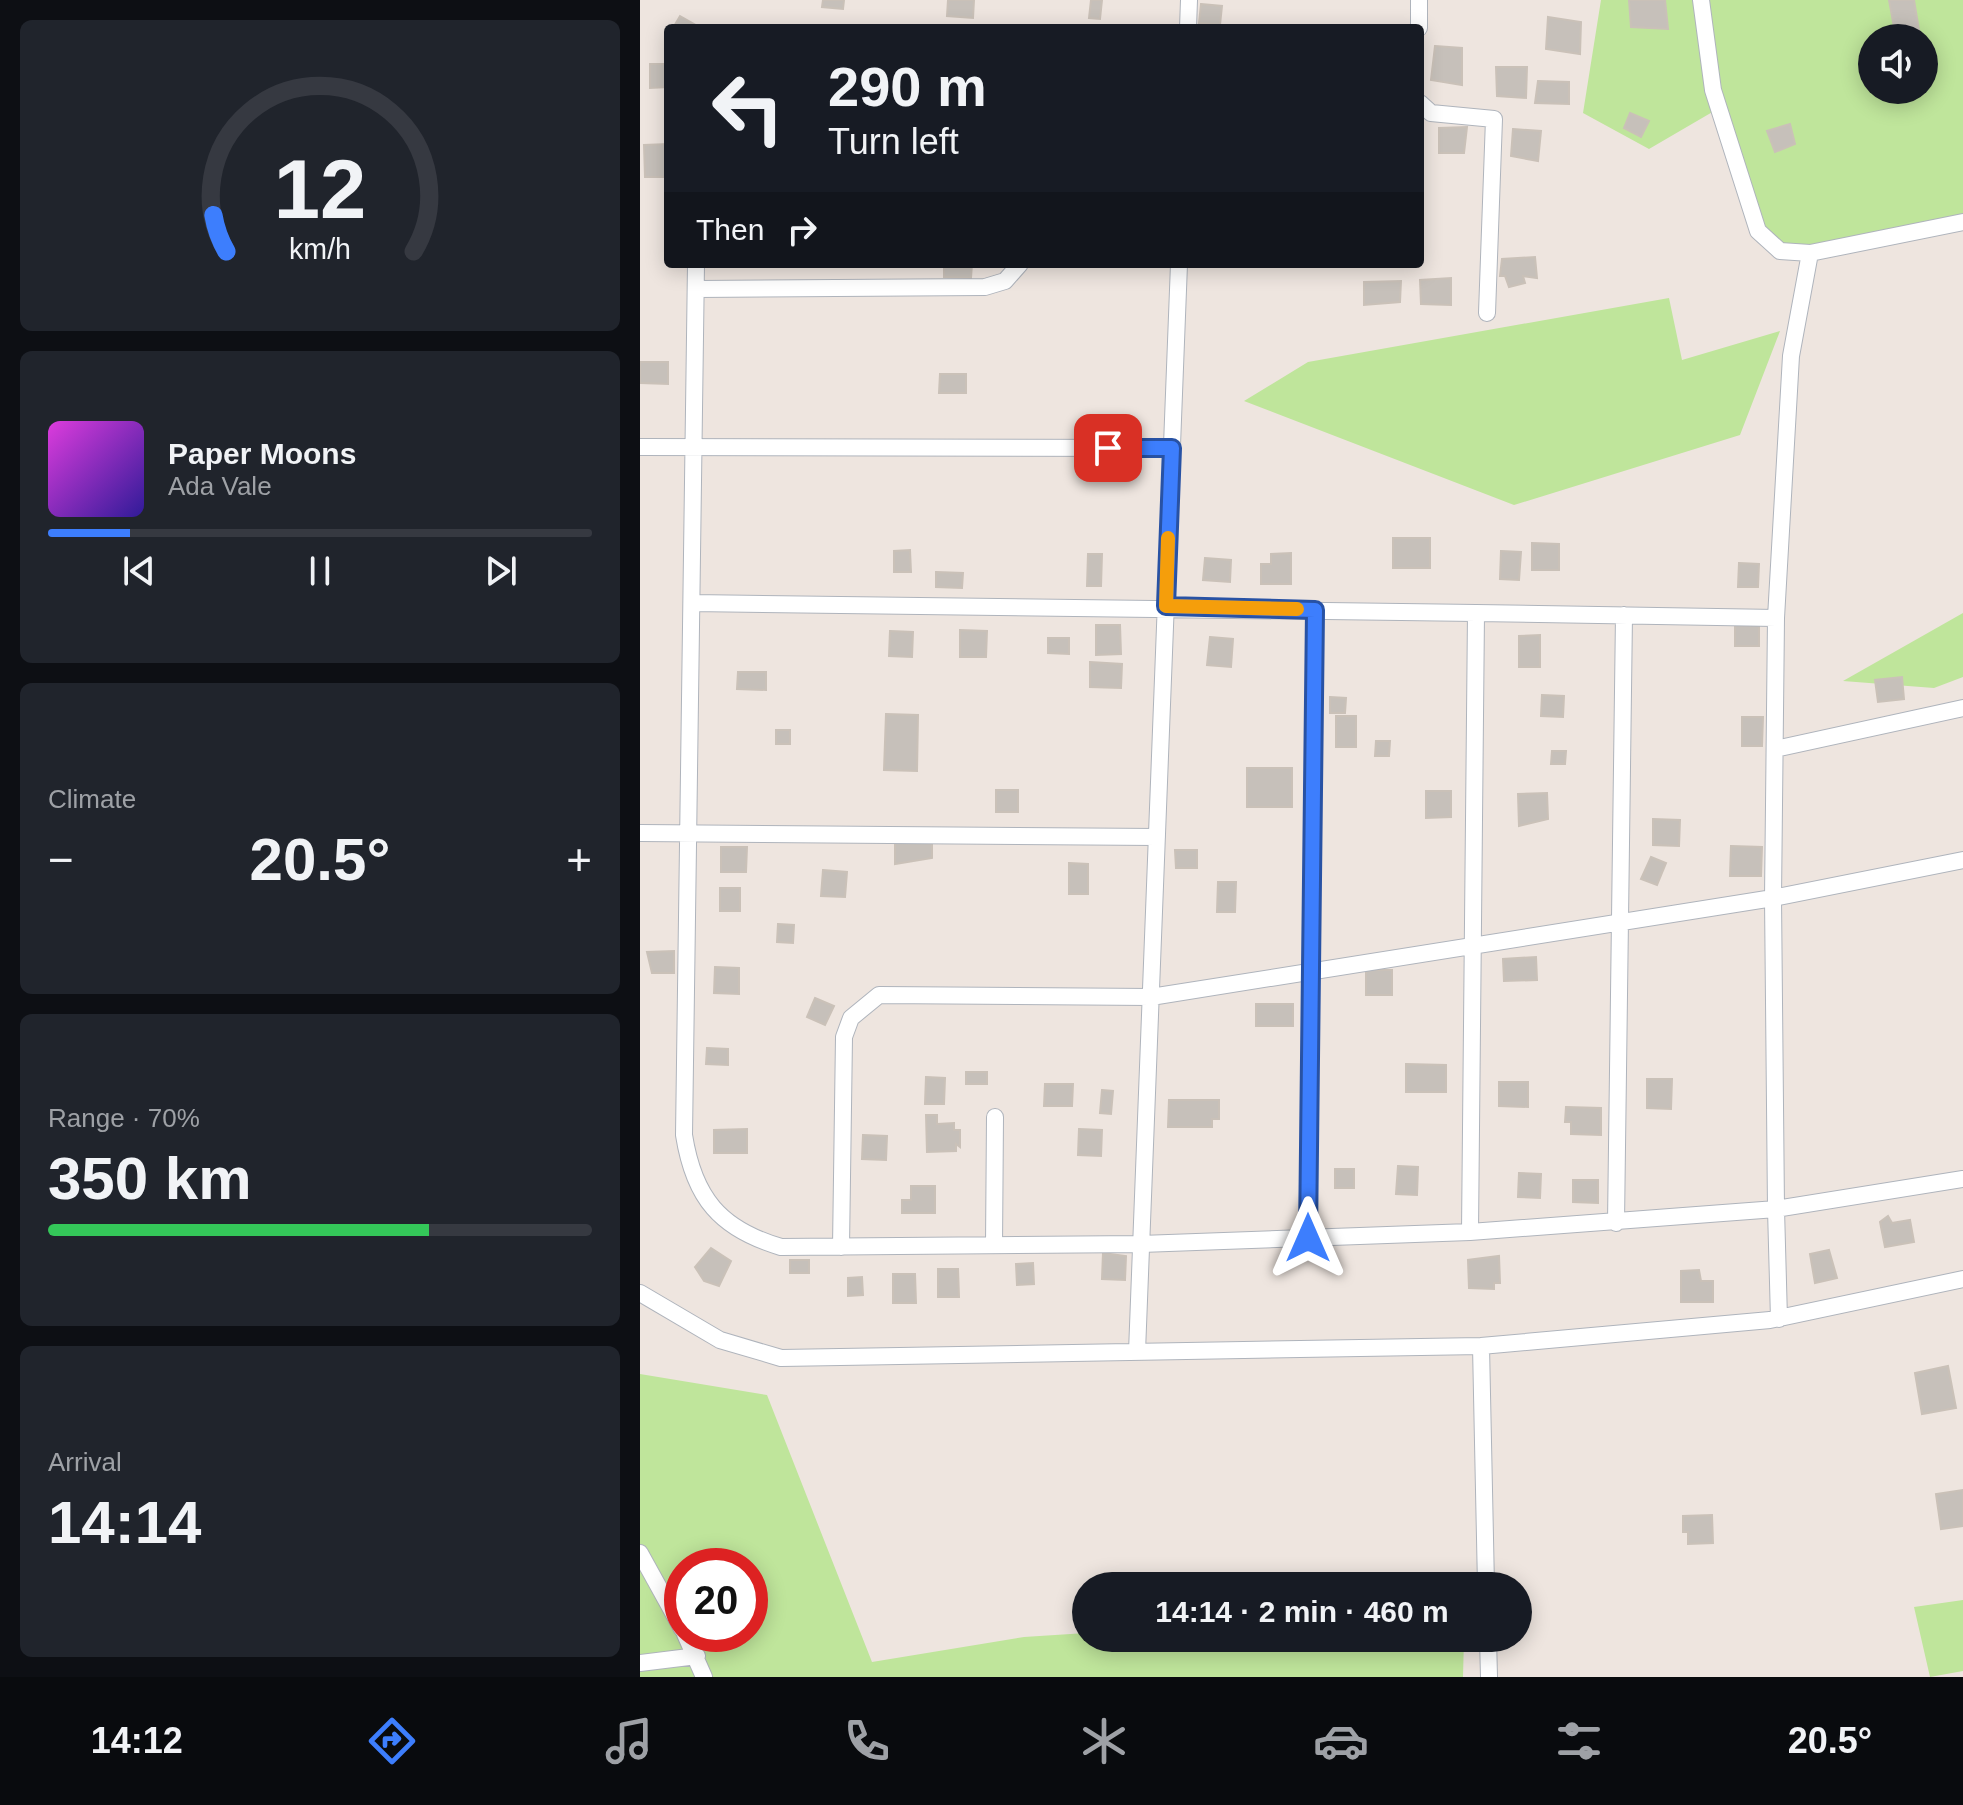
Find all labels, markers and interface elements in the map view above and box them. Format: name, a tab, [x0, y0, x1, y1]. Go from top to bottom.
map controls	[1858, 24, 1938, 104]
button: sound	[1858, 24, 1938, 104]
text: 290 m	[828, 55, 987, 118]
icon: left	[696, 56, 800, 160]
text: Turn left	[828, 121, 959, 162]
text: 12	[274, 142, 366, 235]
icon: right	[780, 208, 824, 252]
text: Then	[696, 213, 764, 246]
text: km/h	[289, 233, 351, 265]
pin	[1074, 414, 1142, 482]
icon: arrive	[1086, 426, 1130, 470]
text: Paper Moons	[168, 437, 356, 470]
text: Ada Vale	[168, 471, 272, 501]
icon: previous	[117, 549, 161, 593]
icon: pause	[298, 549, 342, 593]
icon: next	[479, 549, 523, 593]
text: Climate	[48, 784, 136, 814]
text: 20.5°	[250, 826, 390, 893]
text: −	[48, 835, 74, 884]
text: +	[566, 835, 592, 884]
text: Range · 70%	[48, 1103, 200, 1133]
text: 350 km	[48, 1145, 252, 1212]
position arrow	[1266, 1196, 1350, 1280]
text: Arrival	[48, 1447, 122, 1477]
text: 14:14	[48, 1489, 201, 1556]
speed limit sign: 20	[664, 1548, 768, 1652]
text: 14:14 · 2 min · 460 m	[1155, 1595, 1449, 1628]
icon: directions	[364, 1713, 420, 1769]
icon: music	[601, 1713, 657, 1769]
icon: phone	[839, 1713, 895, 1769]
icon: climate	[1076, 1713, 1132, 1769]
icon: car	[1313, 1713, 1369, 1769]
icon: filters	[1551, 1713, 1607, 1769]
text: 14:12	[91, 1720, 183, 1761]
text: 20.5°	[1788, 1720, 1872, 1761]

